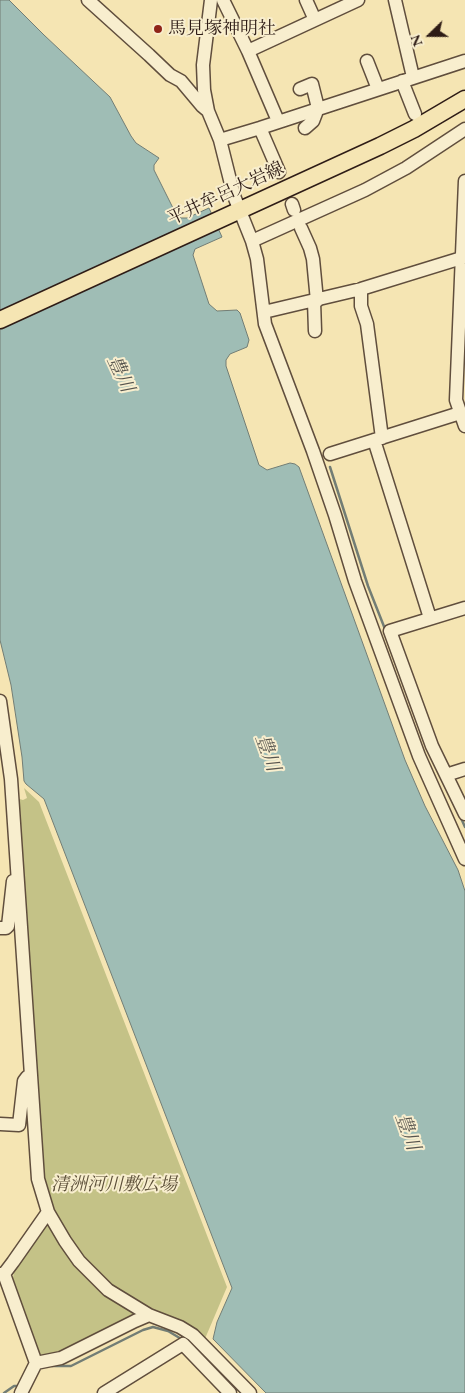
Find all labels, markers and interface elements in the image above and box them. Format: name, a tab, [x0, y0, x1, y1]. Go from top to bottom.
north arrow	[405, 10, 455, 60]
place label: 馬見塚神明社	[168, 18, 276, 40]
marker: 馬見塚神明社	[152, 23, 164, 35]
text: N	[406, 32, 427, 49]
street label: 平井牟呂大岩線	[164, 158, 288, 230]
water label: 豊川	[102, 352, 138, 396]
water label: 豊川	[250, 731, 284, 775]
water label: 豊川	[390, 1110, 424, 1154]
park label: 清洲河川敷広場	[51, 1174, 177, 1196]

